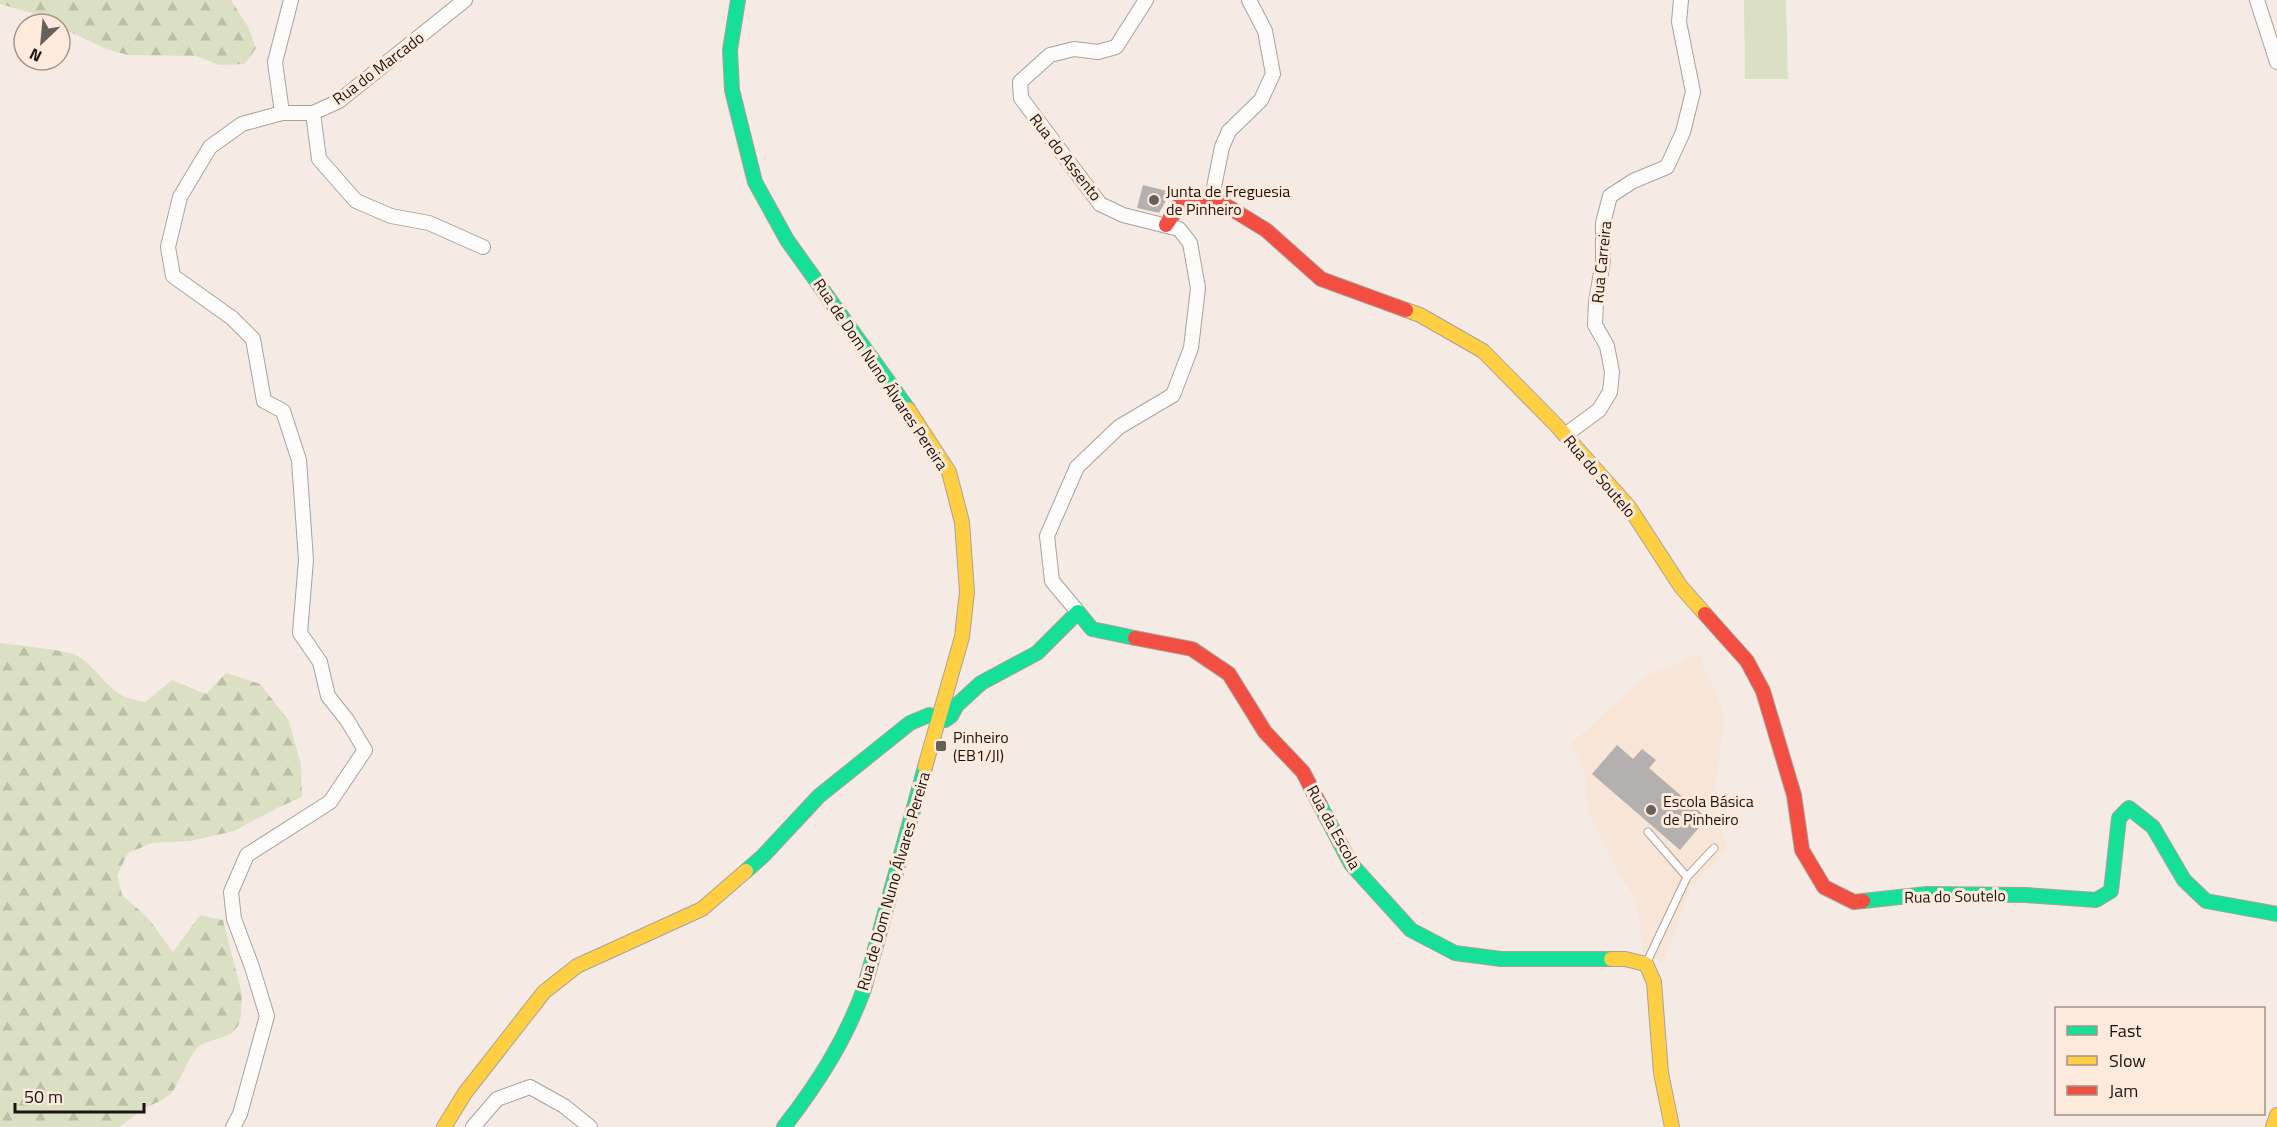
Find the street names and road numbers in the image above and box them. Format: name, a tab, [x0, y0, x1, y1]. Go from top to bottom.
street label: Rua do Marcado	[327, 26, 429, 110]
street label: Rua do Assento	[1024, 108, 1108, 206]
street label: Rua Carreira	[1585, 220, 1617, 304]
street label: Rua de Dom Nuno Álvares Pereira	[808, 273, 954, 475]
street label: Rua do Soutelo	[1558, 429, 1642, 523]
street label: Rua de Dom Nuno Álvares Pereira	[850, 769, 936, 993]
street label: Rua da Escola	[1301, 780, 1367, 874]
street label: Rua do Soutelo	[1904, 883, 2006, 909]

